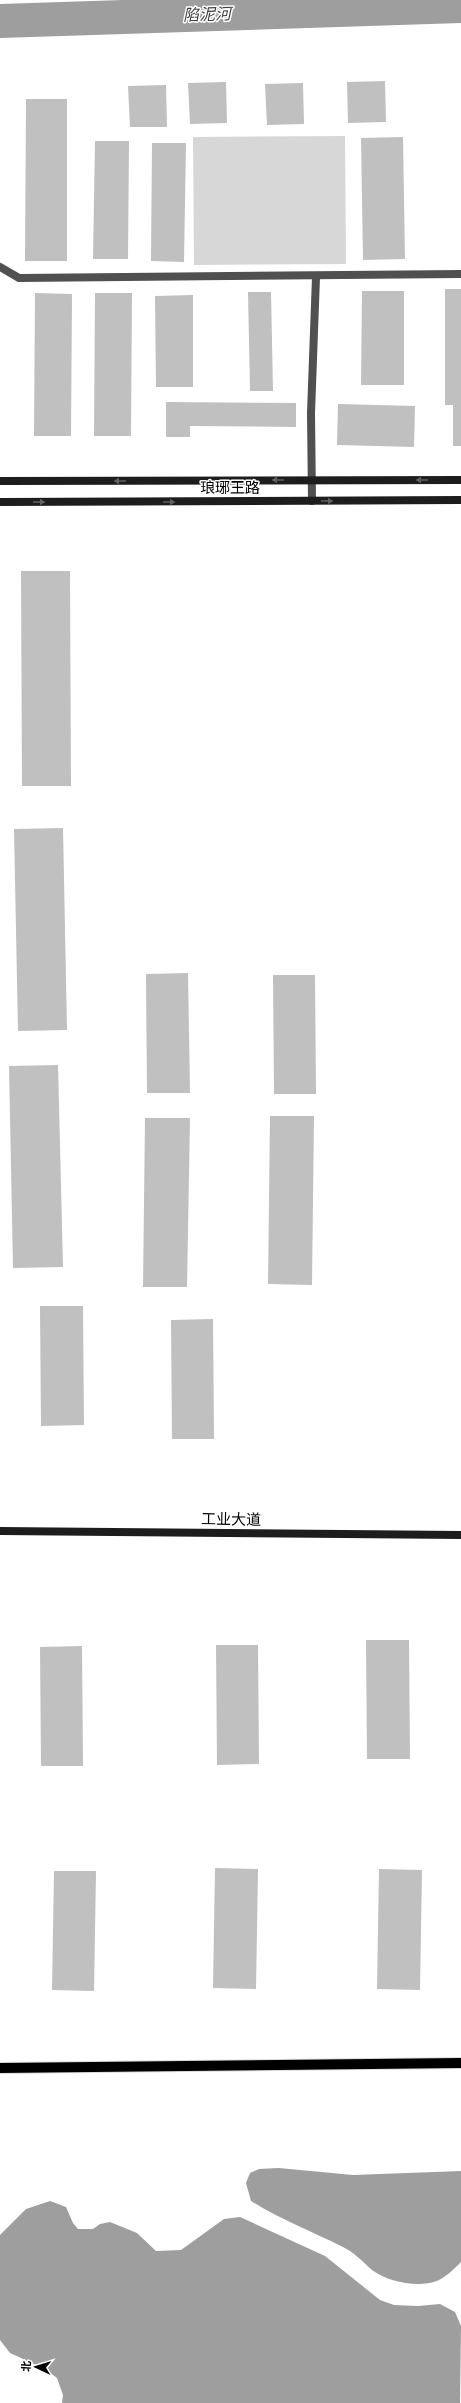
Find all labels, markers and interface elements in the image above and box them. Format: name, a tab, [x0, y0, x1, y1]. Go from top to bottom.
water label: 陷泥河	[183, 3, 234, 25]
one-way arrow	[271, 477, 284, 483]
one-way arrow	[415, 477, 428, 483]
one-way arrow	[113, 478, 126, 484]
street label: 琅琊王路	[200, 478, 260, 497]
one-way arrow	[163, 498, 175, 505]
one-way arrow	[321, 498, 334, 504]
one-way arrow	[33, 499, 46, 505]
street label: 工业大道	[201, 1509, 261, 1529]
north arrow	[16, 2347, 56, 2387]
text: 北	[19, 2360, 33, 2372]

